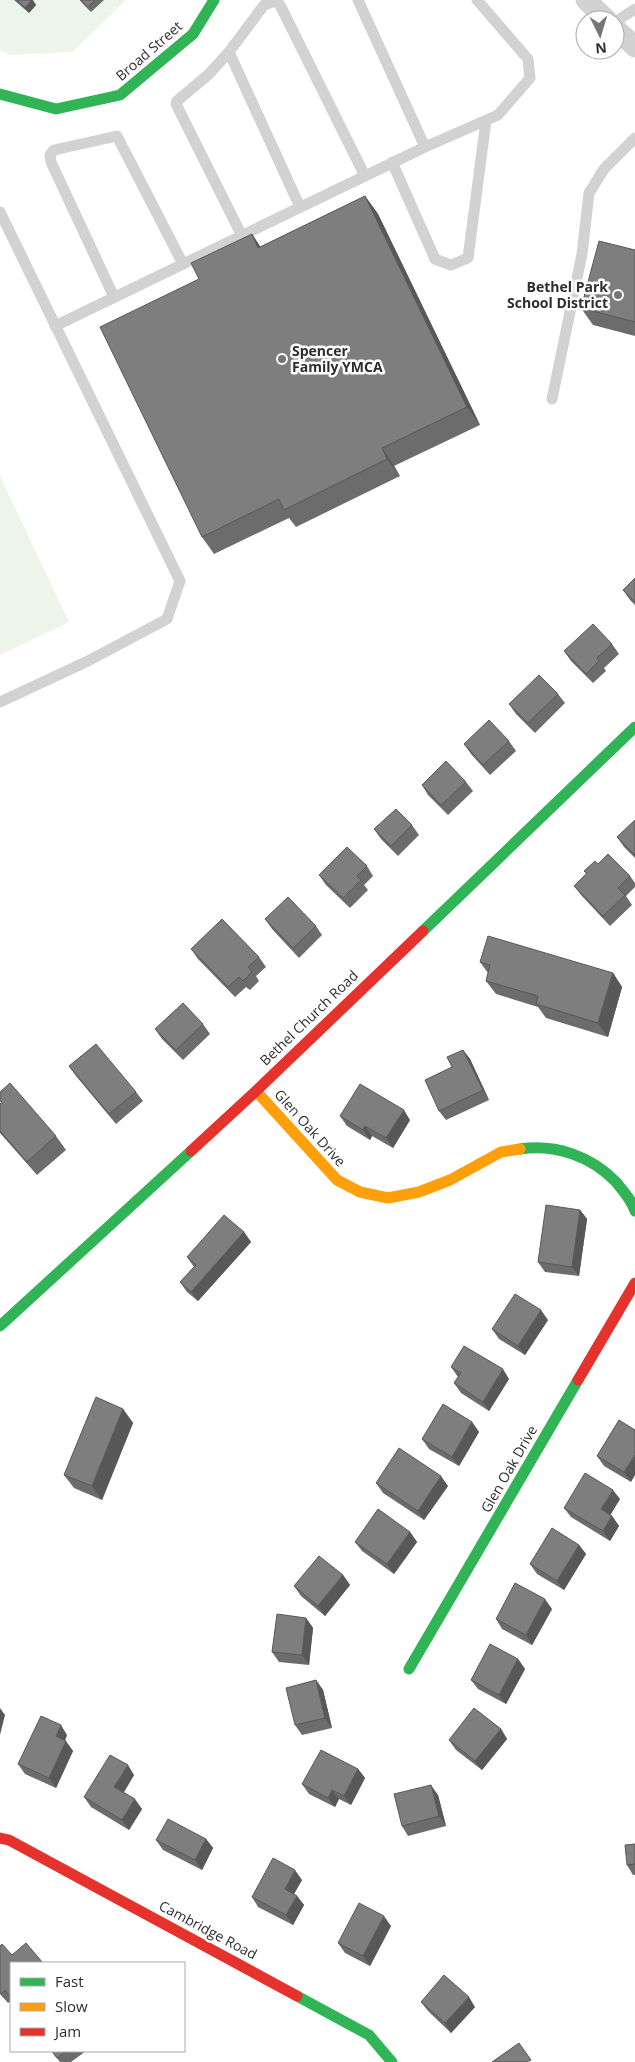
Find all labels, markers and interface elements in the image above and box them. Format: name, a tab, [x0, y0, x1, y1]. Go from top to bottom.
north arrow	[575, 10, 625, 60]
street label: Broad Street	[111, 16, 186, 85]
text: N	[595, 38, 608, 58]
place label: Bethel Park School District	[507, 277, 608, 312]
marker: Bethel Park School District	[612, 289, 624, 301]
place label: Spencer Family YMCA	[292, 341, 383, 376]
marker: Spencer Family YMCA	[276, 353, 288, 365]
street label: Bethel Church Road	[255, 966, 362, 1069]
street label: Glen Oak Drive	[271, 1085, 350, 1170]
street label: Glen Oak Drive	[476, 1422, 541, 1516]
street label: Cambridge Road	[156, 1896, 261, 1963]
legend	[10, 1962, 185, 2052]
text: Fast	[55, 1971, 84, 1991]
text: Slow	[55, 1996, 88, 2016]
text: Jam	[53, 2021, 81, 2041]

